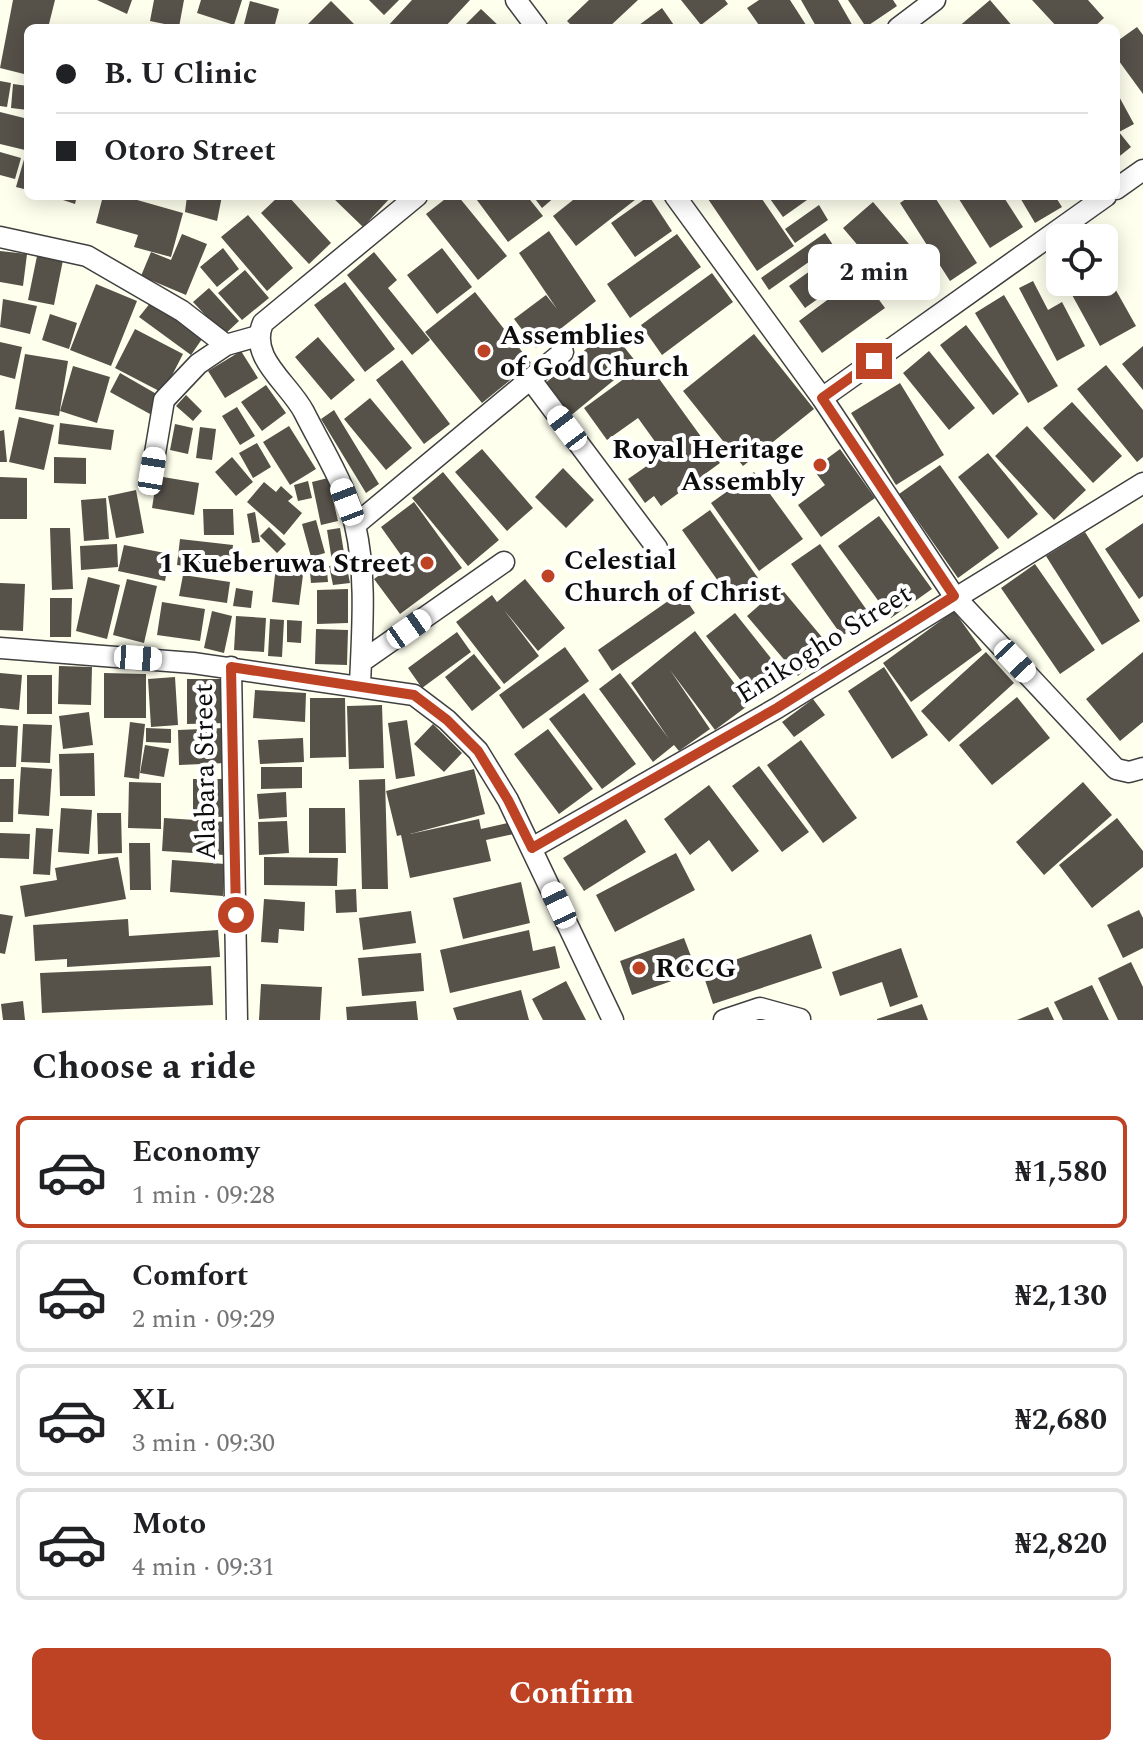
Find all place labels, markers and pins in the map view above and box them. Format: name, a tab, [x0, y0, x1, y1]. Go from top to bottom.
place label: Assemblies of God Church	[500, 314, 689, 389]
marker: Assemblies of God Church	[475, 342, 493, 360]
place label: Royal Heritage Assembly	[612, 428, 806, 503]
marker: Royal Heritage Assembly	[811, 456, 829, 474]
place label: Celestial Church of Christ	[564, 539, 781, 614]
place label: 1 Kueberuwa Street	[158, 542, 411, 585]
marker: 1 Kueberuwa Street	[418, 554, 436, 572]
marker: Celestial Church of Christ	[539, 567, 557, 585]
place label: RCCG	[655, 947, 736, 990]
marker: RCCG	[630, 959, 648, 977]

